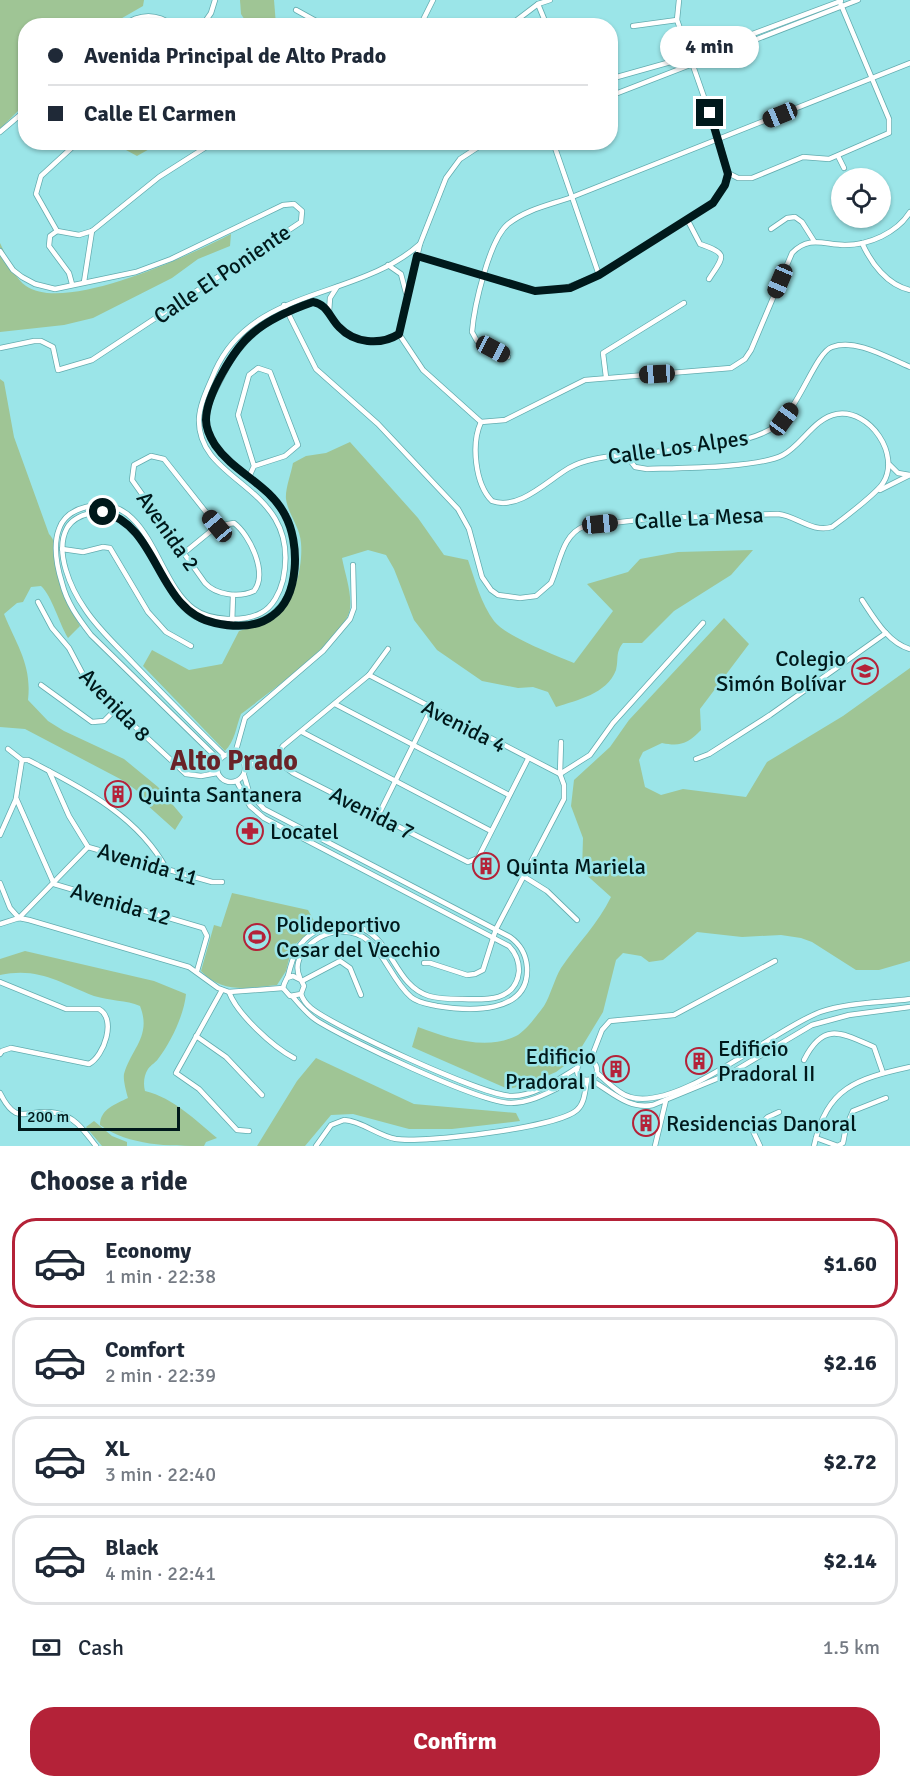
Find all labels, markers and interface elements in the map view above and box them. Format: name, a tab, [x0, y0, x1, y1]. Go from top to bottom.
callout: 4 min	[660, 26, 760, 68]
text: 4 min	[685, 34, 734, 59]
text: Avenida Principal de Alto Prado	[84, 42, 386, 69]
route end	[696, 99, 723, 126]
text: Calle El Carmen	[84, 100, 236, 127]
car	[760, 100, 800, 130]
map controls	[831, 168, 891, 228]
button: locate	[831, 168, 891, 228]
street label: Calle El Poniente	[148, 218, 296, 330]
car	[765, 261, 795, 301]
car	[473, 333, 513, 365]
car	[639, 364, 675, 384]
car	[766, 399, 802, 439]
street label: Calle Los Alpes	[606, 424, 750, 470]
street label: Avenida 2	[131, 486, 205, 576]
route start	[89, 498, 116, 525]
street label: Calle La Mesa	[634, 501, 764, 535]
car	[199, 506, 235, 546]
car	[581, 513, 619, 535]
place label: Colegio Simón Bolívar	[716, 645, 846, 697]
school or university icon: Colegio Simón Bolívar	[850, 656, 880, 686]
street label: Avenida 8	[74, 663, 156, 747]
street label: Avenida 4	[417, 693, 511, 759]
district label: Alto Prado	[170, 744, 298, 778]
building icon: Quinta Santanera	[103, 779, 133, 809]
street label: Avenida 7	[325, 780, 419, 846]
place label: Quinta Santanera	[138, 781, 302, 808]
pharmacy icon: Locatel	[235, 816, 265, 846]
place label: Locatel	[270, 818, 339, 845]
street label: Avenida 11	[95, 837, 201, 891]
building icon: Quinta Mariela	[471, 851, 501, 881]
place label: Quinta Mariela	[506, 853, 646, 880]
street label: Avenida 12	[68, 877, 174, 931]
place label: Polideportivo Cesar del Vecchio	[276, 911, 440, 963]
sports icon: Polideportivo Cesar del Vecchio	[242, 922, 272, 952]
place label: Edificio Pradoral II	[718, 1035, 816, 1087]
place label: Edificio Pradoral I	[505, 1043, 596, 1095]
building icon: Edificio Pradoral II	[684, 1046, 714, 1076]
building icon: Edificio Pradoral I	[601, 1054, 631, 1084]
scale bar	[18, 1104, 180, 1132]
text: 200 m	[27, 1107, 69, 1127]
building icon: Residencias Danoral	[631, 1108, 661, 1138]
place label: Residencias Danoral	[666, 1110, 857, 1137]
text: Choose a ride	[30, 1165, 188, 1198]
icon: car	[33, 1236, 87, 1290]
text: Economy	[105, 1237, 191, 1264]
text: $1.60	[823, 1250, 877, 1277]
text: 1 min · 22:38	[105, 1264, 216, 1289]
icon: car	[33, 1335, 87, 1389]
text: Comfort	[105, 1336, 185, 1363]
text: $2.16	[823, 1349, 877, 1376]
text: 2 min · 22:39	[105, 1363, 216, 1388]
icon: car	[33, 1434, 87, 1488]
text: XL	[105, 1435, 130, 1462]
text: $2.72	[823, 1448, 877, 1475]
text: 3 min · 22:40	[105, 1462, 216, 1487]
icon: car	[33, 1533, 87, 1587]
text: Black	[105, 1534, 159, 1561]
text: $2.14	[823, 1547, 877, 1574]
text: 4 min · 22:41	[105, 1561, 216, 1586]
icon: cash	[30, 1631, 63, 1664]
text: Cash	[78, 1634, 124, 1661]
text: 1.5 km	[823, 1635, 880, 1660]
button: Confirm	[30, 1707, 880, 1776]

